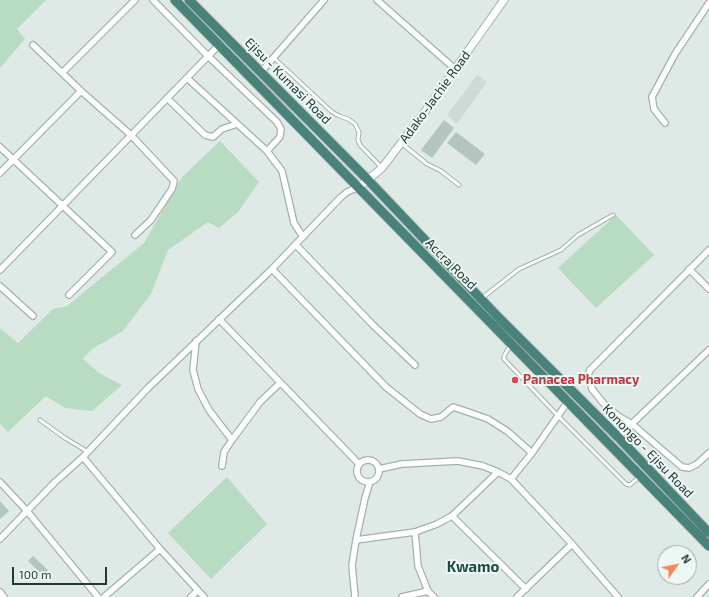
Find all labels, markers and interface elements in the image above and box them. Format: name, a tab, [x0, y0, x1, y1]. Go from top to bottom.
street label: Ejisu - Kumasi Road	[242, 35, 334, 127]
street label: Adako-Jachie Road	[396, 48, 474, 146]
street label: Accra Road	[422, 235, 480, 293]
place label: Panacea Pharmacy	[523, 372, 639, 388]
marker: Panacea Pharmacy	[510, 375, 520, 385]
street label: Konongo - Ejisu Road	[599, 401, 697, 501]
north arrow	[657, 545, 697, 585]
text: N	[679, 552, 694, 566]
district label: Kwamo	[447, 558, 499, 576]
scale bar	[14, 559, 109, 585]
text: 100 m	[19, 567, 51, 581]

